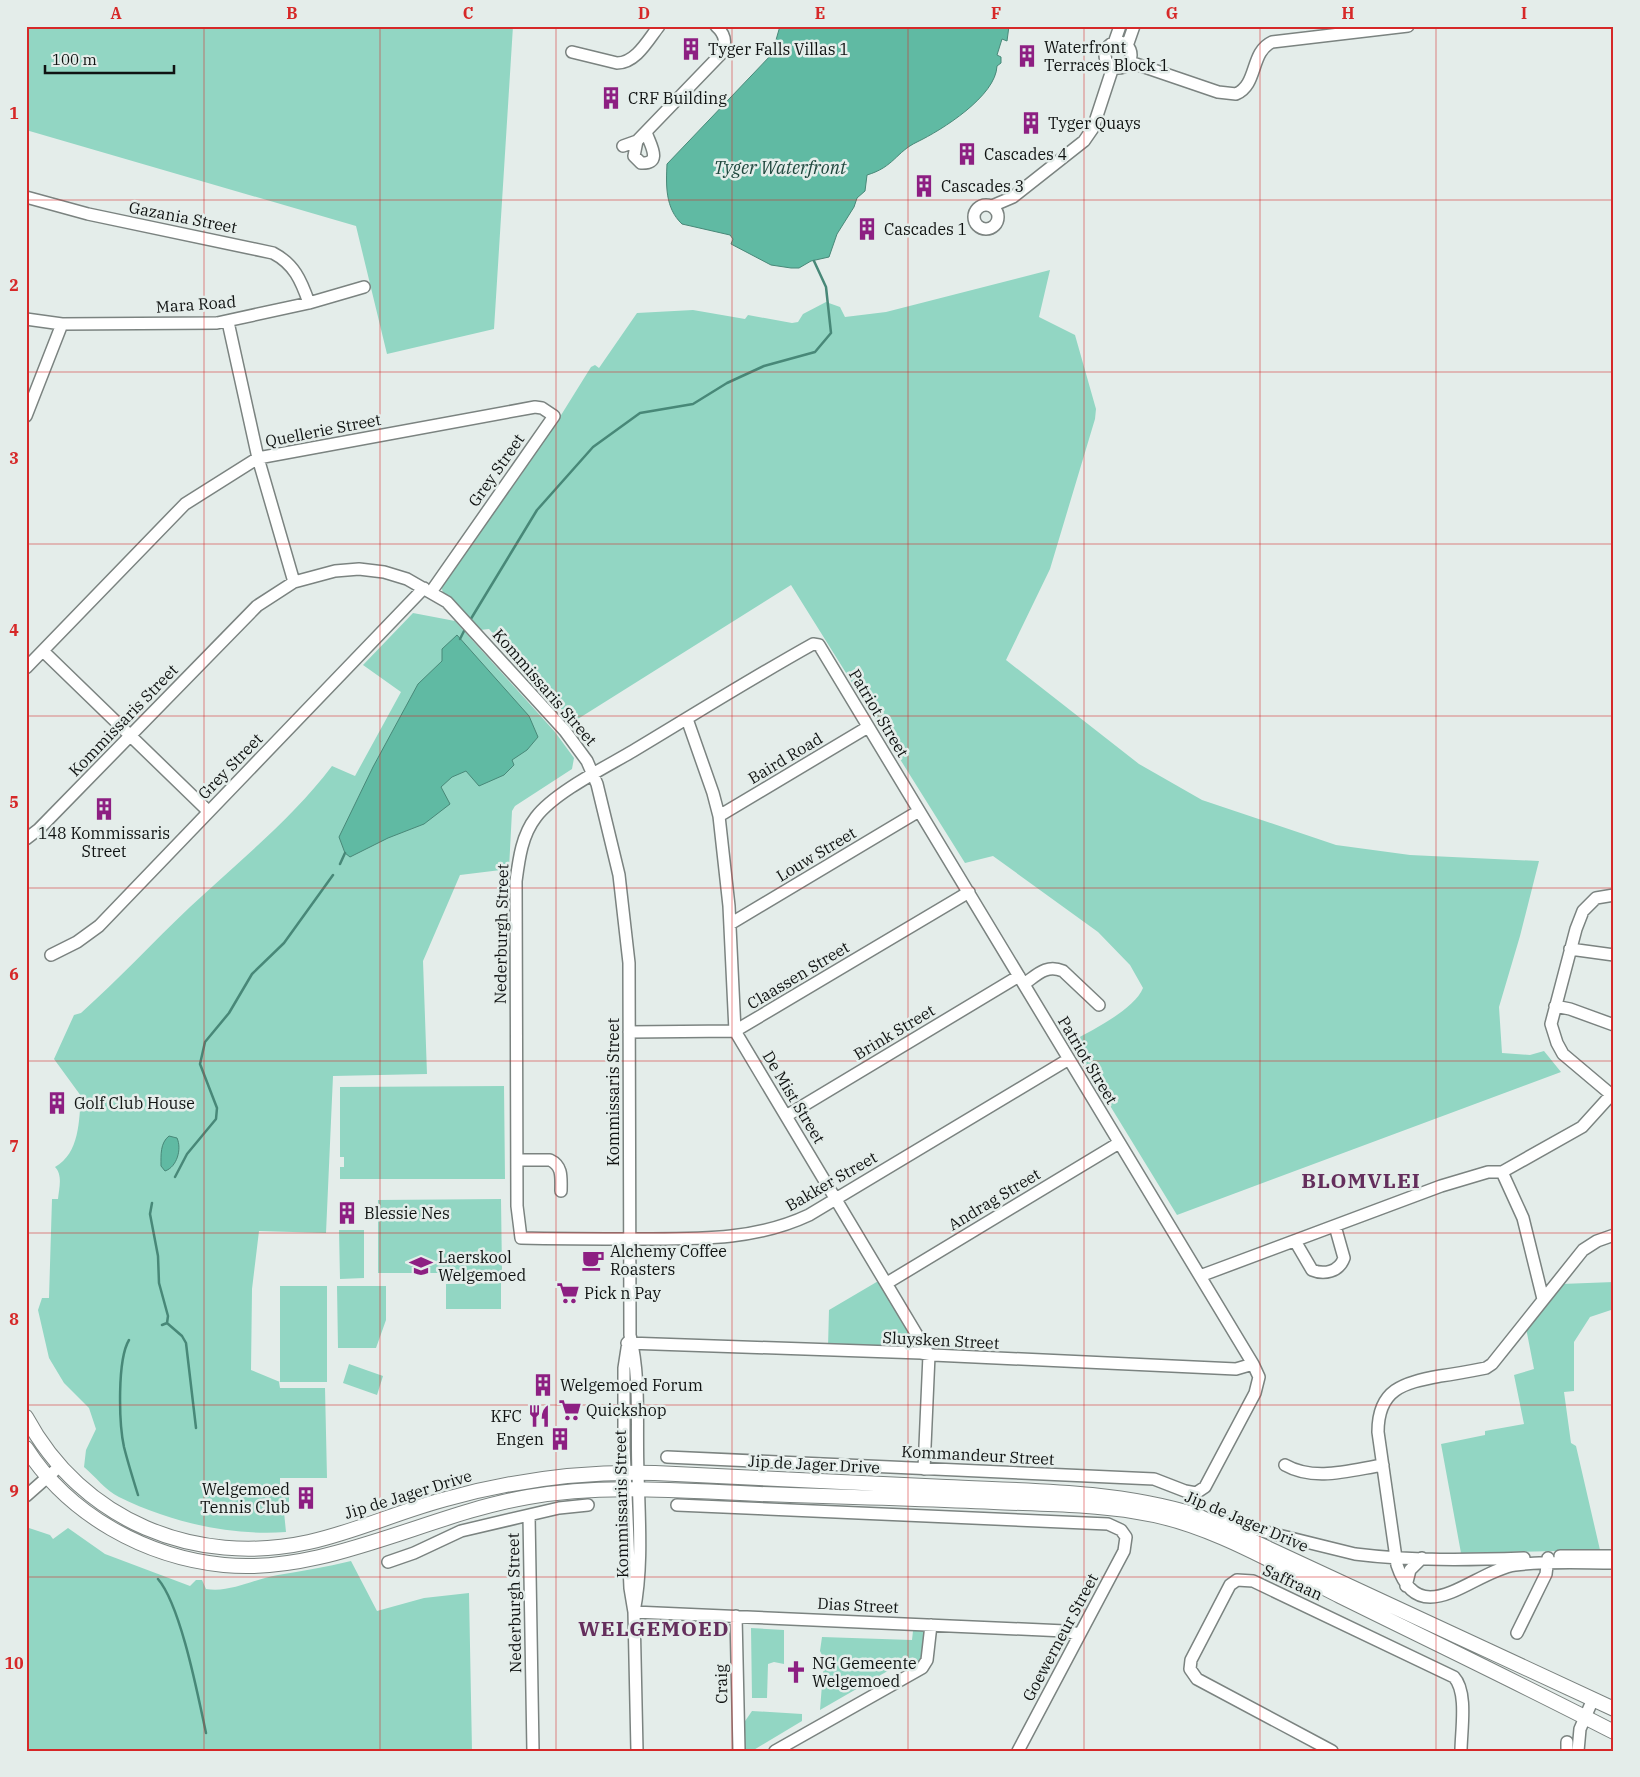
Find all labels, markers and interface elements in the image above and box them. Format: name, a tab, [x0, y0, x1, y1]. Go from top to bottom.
text: A	[110, 3, 122, 23]
text: B	[286, 3, 298, 23]
text: C	[463, 3, 473, 23]
text: D	[638, 3, 650, 23]
text: E	[815, 3, 825, 23]
text: F	[991, 3, 1001, 23]
text: G	[1166, 3, 1178, 23]
text: H	[1342, 3, 1355, 23]
text: I	[1521, 3, 1527, 23]
building icon: Tyger Falls Villas 1	[678, 36, 704, 62]
place label: Waterfront Terraces Block 1	[1044, 37, 1169, 75]
place label: Tyger Falls Villas 1	[708, 39, 849, 59]
scale bar	[45, 42, 174, 74]
building icon: Waterfront Terraces Block 1	[1014, 43, 1040, 69]
text: 100 m	[52, 50, 97, 69]
building icon: CRF Building	[598, 85, 624, 111]
place label: CRF Building	[628, 88, 727, 108]
text: 1	[9, 103, 19, 123]
building icon: Tyger Quays	[1018, 110, 1044, 136]
place label: Tyger Quays	[1048, 113, 1141, 133]
building icon: Cascades 4	[954, 141, 980, 167]
place label: Cascades 4	[984, 144, 1067, 164]
water label: Tyger Waterfront	[714, 156, 847, 179]
building icon: Cascades 3	[911, 173, 937, 199]
place label: Cascades 3	[941, 176, 1024, 196]
street label: Gazania Street	[127, 197, 239, 237]
building icon: Cascades 1	[854, 216, 880, 242]
place label: Cascades 1	[884, 219, 967, 239]
text: 2	[9, 275, 19, 295]
street label: Mara Road	[155, 291, 237, 317]
street label: Quellerie Street	[263, 409, 383, 451]
street label: Grey Street	[464, 429, 529, 510]
text: 3	[9, 448, 19, 468]
text: 4	[9, 620, 19, 640]
street label: Kommissaris Street	[489, 624, 601, 750]
street label: Kommissaris Street	[64, 659, 182, 780]
street label: Patriot Street	[845, 665, 913, 761]
street label: Grey Street	[194, 728, 267, 803]
street label: Baird Road	[744, 728, 826, 788]
text: 5	[9, 792, 19, 812]
building icon: 148 Kommissaris Street	[91, 796, 117, 822]
street label: Louw Street	[772, 822, 860, 886]
place label: 148 Kommissaris Street	[38, 823, 170, 861]
street label: Nederburgh Street	[490, 863, 512, 1004]
street label: Claassen Street	[743, 936, 853, 1013]
text: 6	[9, 964, 19, 984]
street label: Brink Street	[850, 1000, 938, 1064]
street label: Patriot Street	[1054, 1012, 1122, 1108]
street label: Kommissaris Street	[603, 1017, 623, 1166]
street label: De Mist Street	[758, 1047, 830, 1147]
building icon: Golf Club House	[44, 1090, 70, 1116]
place label: Golf Club House	[74, 1093, 195, 1113]
text: 7	[9, 1136, 19, 1156]
street label: Bakker Street	[782, 1147, 881, 1215]
street label: Andrag Street	[944, 1163, 1044, 1234]
district label: BLOMVLEI	[1301, 1166, 1421, 1194]
building icon: Blessie Nes	[334, 1200, 360, 1226]
place label: Blessie Nes	[364, 1203, 450, 1223]
place label: Alchemy Coffee Roasters	[610, 1241, 727, 1279]
place label: Laerskool Welgemoed	[438, 1247, 526, 1285]
cafe icon: Alchemy Coffee Roasters	[580, 1247, 606, 1273]
school or university icon: Laerskool Welgemoed	[408, 1253, 434, 1279]
supermarket icon: Pick n Pay	[555, 1280, 581, 1306]
place label: Pick n Pay	[584, 1283, 662, 1303]
text: 8	[9, 1309, 19, 1329]
street label: Sluysken Street	[882, 1327, 1000, 1353]
building icon: Welgemoed Forum	[530, 1372, 556, 1398]
place label: Welgemoed Forum	[560, 1375, 703, 1395]
supermarket icon: Quickshop	[557, 1397, 583, 1423]
place label: Quickshop	[586, 1400, 667, 1420]
restaurant icon: KFC	[526, 1403, 552, 1429]
place label: KFC	[491, 1406, 522, 1426]
building icon: Engen	[547, 1426, 573, 1452]
place label: Engen	[496, 1429, 544, 1449]
street label: Kommissaris Street	[610, 1429, 632, 1578]
street label: Kommandeur Street	[901, 1441, 1055, 1469]
street label: Jip de Jager Drive	[747, 1451, 881, 1477]
street label: Jip de Jager Drive	[342, 1465, 474, 1523]
place label: Welgemoed Tennis Club	[200, 1479, 290, 1517]
text: 9	[9, 1481, 19, 1501]
building icon: Welgemoed Tennis Club	[293, 1485, 319, 1511]
street label: Jip de Jager Drive	[1182, 1486, 1312, 1556]
street label: Nederburgh Street	[503, 1532, 525, 1673]
street label: Saffraan	[1260, 1559, 1326, 1605]
street label: Goewerneur Street	[1018, 1569, 1102, 1704]
street label: Dias Street	[817, 1593, 900, 1617]
district label: WELGEMOED	[578, 1614, 730, 1642]
text: 10	[4, 1653, 24, 1673]
place label: NG Gemeente Welgemoed	[812, 1653, 917, 1691]
church icon: NG Gemeente Welgemoed	[783, 1659, 809, 1685]
street label: Craig	[711, 1664, 731, 1704]

